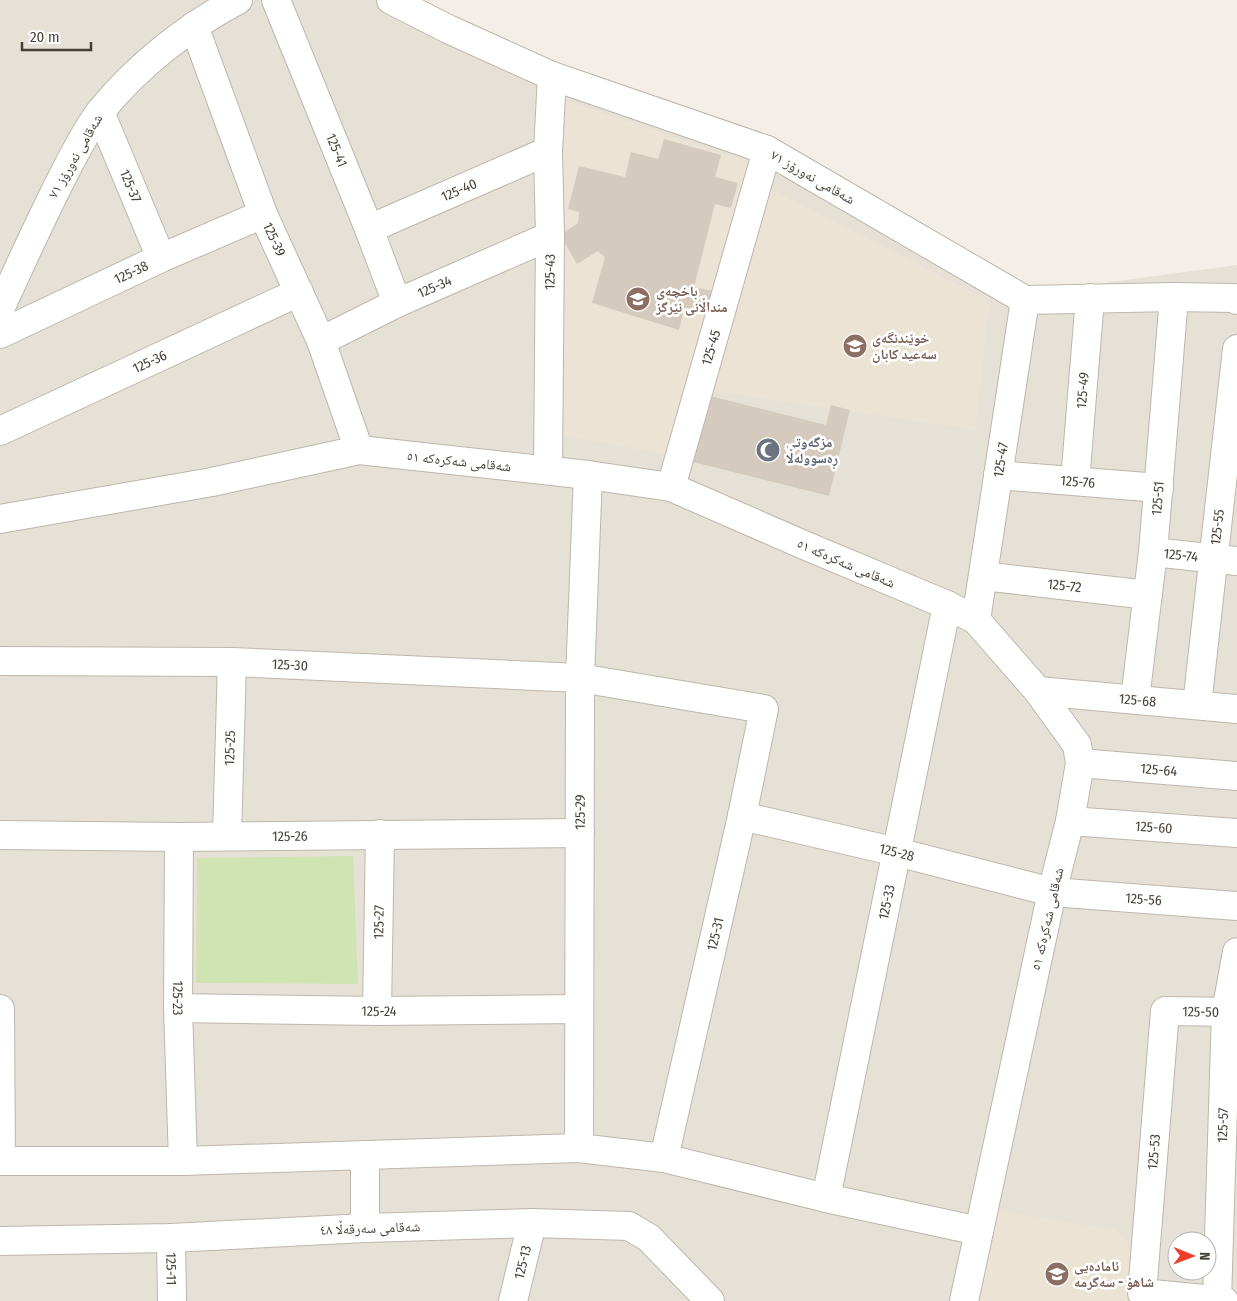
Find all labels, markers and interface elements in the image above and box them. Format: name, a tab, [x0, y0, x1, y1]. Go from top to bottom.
scale bar	[22, 20, 91, 52]
text: 20 m	[30, 28, 60, 46]
street label: شەقامی نەورۆز ٧١	[45, 111, 106, 201]
street label: 125-41	[322, 131, 351, 170]
street label: شەقامی نەورۆز ٧١	[768, 147, 858, 208]
street label: 125-37	[116, 167, 145, 205]
street label: 125-40	[439, 175, 479, 206]
street label: 125-39	[259, 220, 289, 259]
street label: 125-43	[542, 254, 559, 290]
street label: 125-38	[112, 257, 151, 288]
street label: 125-34	[415, 272, 455, 302]
place label: باخچەی منداڵانی نێرگز	[655, 283, 728, 316]
school or university icon: باخچەی منداڵانی نێرگز	[625, 286, 651, 312]
street label: 125-45	[698, 328, 724, 367]
place label: خوێندنگەی سەعید کابان	[872, 330, 937, 363]
school or university icon: خوێندنگەی سەعید کابان	[842, 333, 868, 359]
street label: 125-36	[130, 347, 170, 377]
street label: 125-49	[1073, 371, 1093, 409]
place label: مزگەوتی ڕەسوولەڵا	[786, 434, 838, 470]
mosque icon: مزگەوتی ڕەسوولەڵا	[755, 437, 781, 463]
street label: 125-47	[990, 441, 1012, 479]
street label: شەقامی شەکرەکە ٥١	[406, 448, 512, 475]
street label: 125-76	[1060, 472, 1096, 492]
street label: 125-51	[1148, 481, 1168, 516]
street label: 125-55	[1207, 508, 1228, 546]
street label: شەقامی شەکرەکە ٥١	[794, 535, 897, 592]
street label: 125-74	[1163, 545, 1199, 566]
street label: 125-72	[1046, 575, 1082, 596]
street label: 125-30	[272, 656, 308, 674]
street label: 125-68	[1118, 690, 1157, 711]
street label: 125-25	[221, 730, 239, 766]
street label: 125-64	[1140, 760, 1178, 780]
street label: 125-29	[572, 794, 589, 830]
street label: 125-60	[1134, 818, 1173, 837]
street label: 125-26	[272, 828, 308, 845]
street label: 125-28	[878, 840, 916, 865]
street label: شەقامی شەکرەکە ٥١	[1027, 866, 1068, 972]
street label: 125-33	[875, 883, 899, 921]
street label: 125-56	[1125, 890, 1162, 909]
street label: 125-27	[370, 904, 388, 939]
street label: 125-31	[703, 916, 728, 953]
street label: 125-23	[169, 980, 186, 1016]
street label: 125-24	[361, 1003, 397, 1020]
street label: 125-50	[1182, 1003, 1219, 1021]
street label: 125-57	[1214, 1107, 1232, 1143]
street label: 125-53	[1144, 1133, 1164, 1170]
street label: شەقامی سەرقەڵا ٤٨	[319, 1217, 421, 1239]
north arrow	[1167, 1231, 1217, 1281]
street label: 125-13	[511, 1244, 535, 1281]
street label: 125-11	[162, 1252, 180, 1286]
text: N	[1196, 1252, 1213, 1261]
place label: ئامادەیی شاهۆ - سەگرمە	[1074, 1258, 1154, 1291]
school or university icon: ئامادەیی شاهۆ - سەگرمە	[1044, 1261, 1070, 1287]

